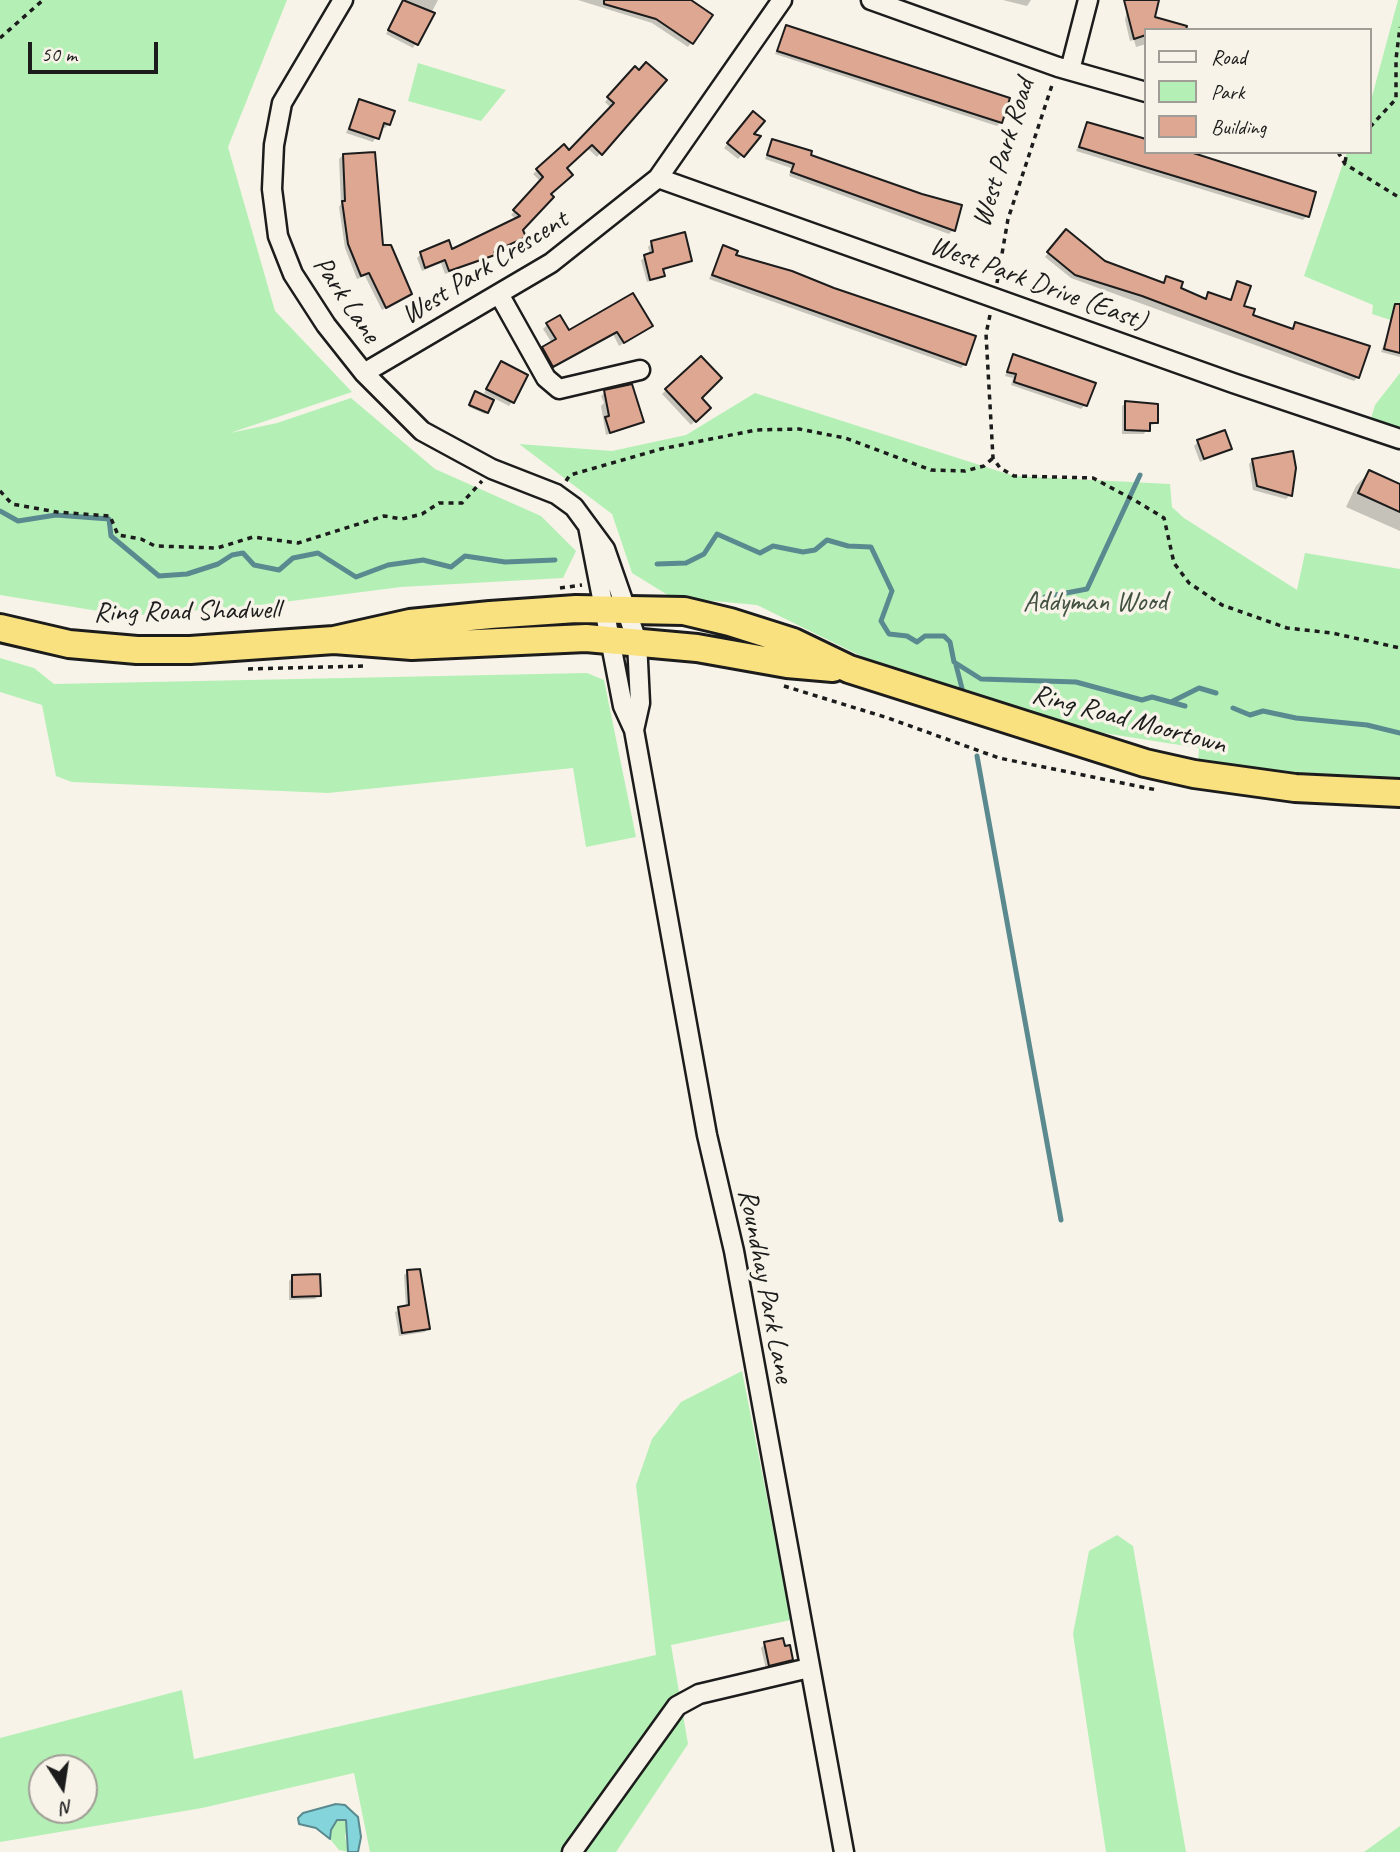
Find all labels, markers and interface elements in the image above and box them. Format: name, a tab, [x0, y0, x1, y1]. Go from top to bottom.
scale bar	[32, 28, 161, 72]
legend	[1144, 28, 1372, 154]
text: 50 m	[41, 41, 77, 67]
text: Road	[1211, 44, 1246, 70]
street label: West Park Road	[966, 75, 1042, 231]
text: Park	[1211, 79, 1244, 105]
text: Building	[1211, 114, 1266, 140]
street label: West Park Crescent	[396, 203, 574, 333]
street label: West Park Drive (East)	[925, 229, 1151, 339]
street label: Park Lane	[305, 250, 387, 350]
park label: Addyman Wood	[1023, 586, 1167, 620]
street label: Ring Road Shadwell	[93, 594, 281, 630]
street label: Ring Road Moortown	[1028, 678, 1230, 762]
street label: Roundhay Park Lane	[730, 1187, 800, 1385]
north arrow	[28, 1754, 98, 1824]
text: N	[59, 1795, 75, 1821]

